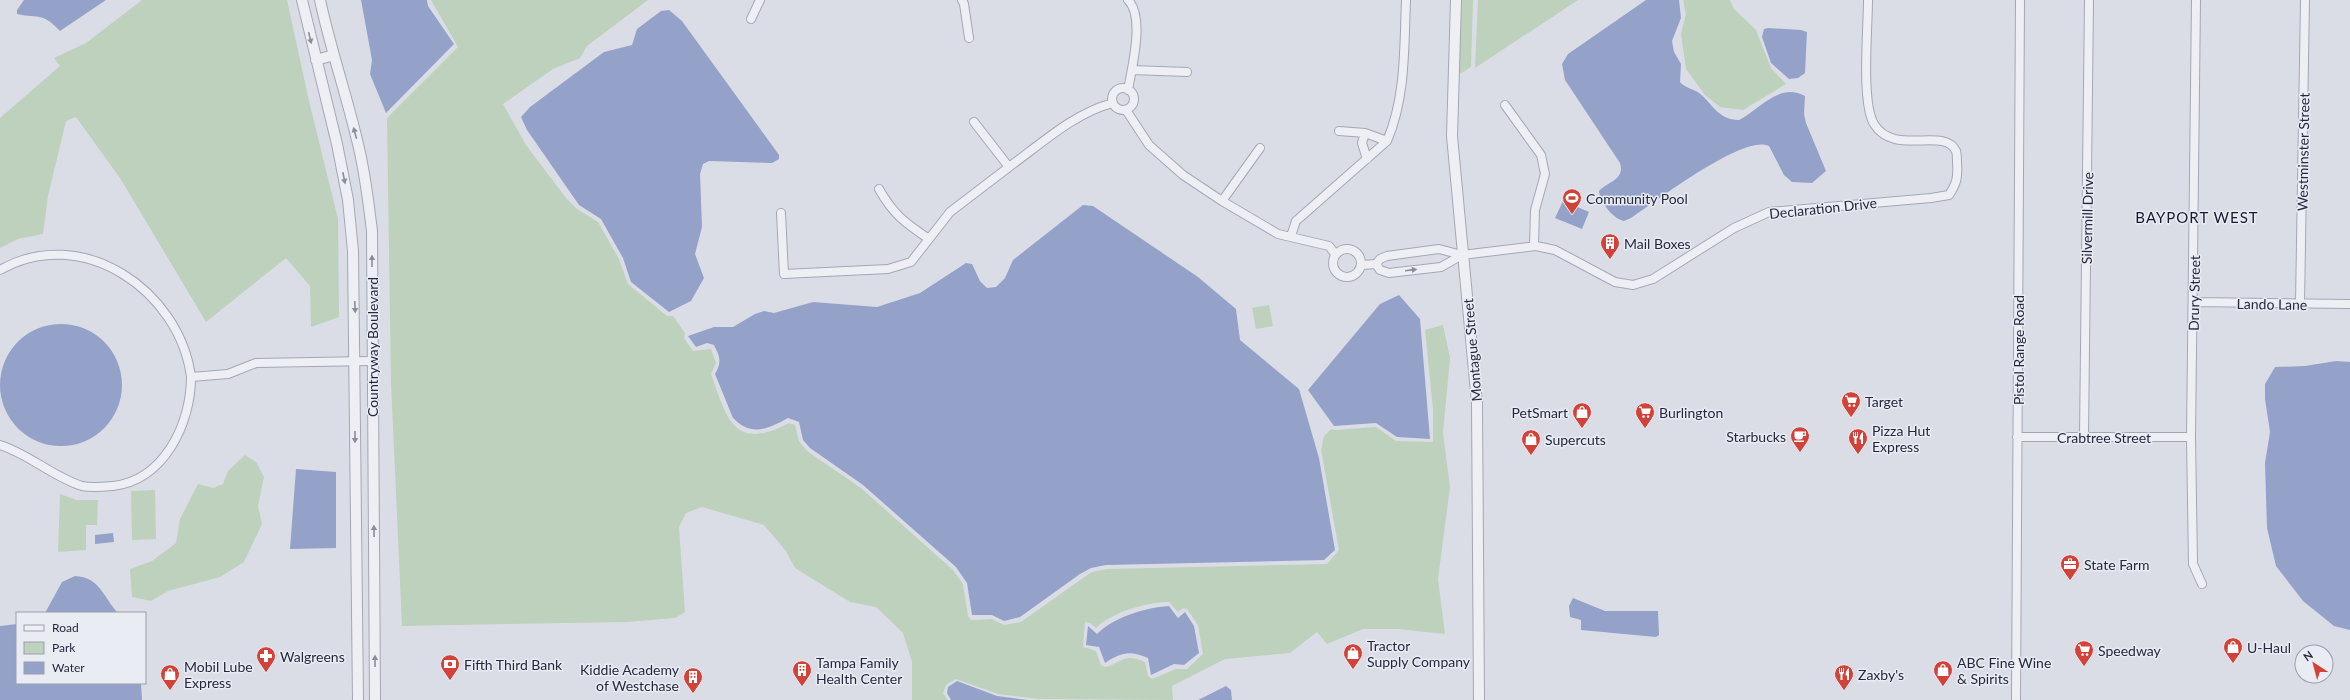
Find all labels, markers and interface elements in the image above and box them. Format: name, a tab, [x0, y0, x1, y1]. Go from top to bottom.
one-way arrow	[308, 32, 314, 44]
street label: Westminster Street	[2293, 93, 2313, 211]
one-way arrow	[352, 126, 358, 138]
one-way arrow	[341, 172, 347, 184]
street label: Silvermill Drive	[2078, 172, 2096, 264]
sports icon: Community Pool	[1561, 187, 1583, 215]
place label: Community Pool	[1586, 190, 1688, 207]
street label: Declaration Drive	[1768, 194, 1878, 222]
district label: BAYPORT WEST	[2135, 208, 2259, 226]
building icon: Mail Boxes	[1599, 232, 1621, 260]
place label: Mail Boxes	[1624, 235, 1691, 252]
one-way arrow	[369, 254, 375, 267]
street label: Drury Street	[2185, 255, 2203, 331]
one-way arrow	[1405, 267, 1417, 274]
street label: Countryway Boulevard	[364, 277, 381, 417]
street label: Pistol Range Road	[2010, 295, 2027, 405]
street label: Lando Lane	[2237, 295, 2307, 313]
street label: Montague Street	[1459, 298, 1485, 402]
one-way arrow	[352, 301, 358, 314]
supermarket icon: Target	[1840, 390, 1862, 418]
place label: Target	[1865, 393, 1903, 410]
shop icon: PetSmart	[1571, 401, 1593, 429]
supermarket icon: Burlington	[1634, 401, 1656, 429]
place label: PetSmart	[1512, 404, 1568, 421]
place label: Burlington	[1659, 404, 1723, 421]
place label: Pizza Hut Express	[1872, 422, 1930, 455]
cafe icon: Starbucks	[1789, 425, 1811, 453]
restaurant icon: Pizza Hut Express	[1847, 427, 1869, 455]
shop icon: Supercuts	[1520, 428, 1542, 456]
place label: Starbucks	[1726, 428, 1786, 445]
street label: Crabtree Street	[2057, 429, 2151, 446]
one-way arrow	[352, 431, 358, 444]
place label: Supercuts	[1545, 431, 1606, 448]
one-way arrow	[371, 524, 377, 537]
office icon: State Farm	[2059, 553, 2081, 581]
place label: State Farm	[2084, 556, 2150, 573]
legend	[16, 612, 146, 684]
text: Road	[52, 620, 79, 635]
shop icon: U-Haul	[2222, 636, 2244, 664]
place label: Tractor Supply Company	[1367, 637, 1471, 670]
supermarket icon: Speedway	[2073, 639, 2095, 667]
place label: U-Haul	[2247, 639, 2291, 656]
text: Park	[52, 640, 76, 655]
shop icon: Tractor Supply Company	[1342, 642, 1364, 670]
place label: Speedway	[2098, 642, 2162, 659]
north arrow	[2294, 644, 2334, 684]
pharmacy icon: Walgreens	[255, 645, 277, 673]
place label: Walgreens	[280, 648, 345, 665]
text: N	[2301, 648, 2315, 663]
bank icon: Fifth Third Bank	[439, 653, 461, 681]
one-way arrow	[372, 654, 378, 667]
place label: Tampa Family Health Center	[816, 654, 902, 687]
place label: ABC Fine Wine & Spirits	[1957, 654, 2051, 687]
place label: Fifth Third Bank	[464, 656, 563, 673]
place label: Mobil Lube Express	[184, 658, 253, 691]
building icon: Tampa Family Health Center	[791, 659, 813, 687]
shop icon: ABC Fine Wine & Spirits	[1932, 659, 1954, 687]
text: Water	[52, 660, 85, 675]
place label: Kiddie Academy of Westchase	[580, 661, 680, 694]
shop icon: Mobil Lube Express	[159, 663, 181, 691]
restaurant icon: Zaxby's	[1833, 663, 1855, 691]
building icon: Kiddie Academy of Westchase	[682, 666, 704, 694]
place label: Zaxby's	[1858, 666, 1904, 683]

